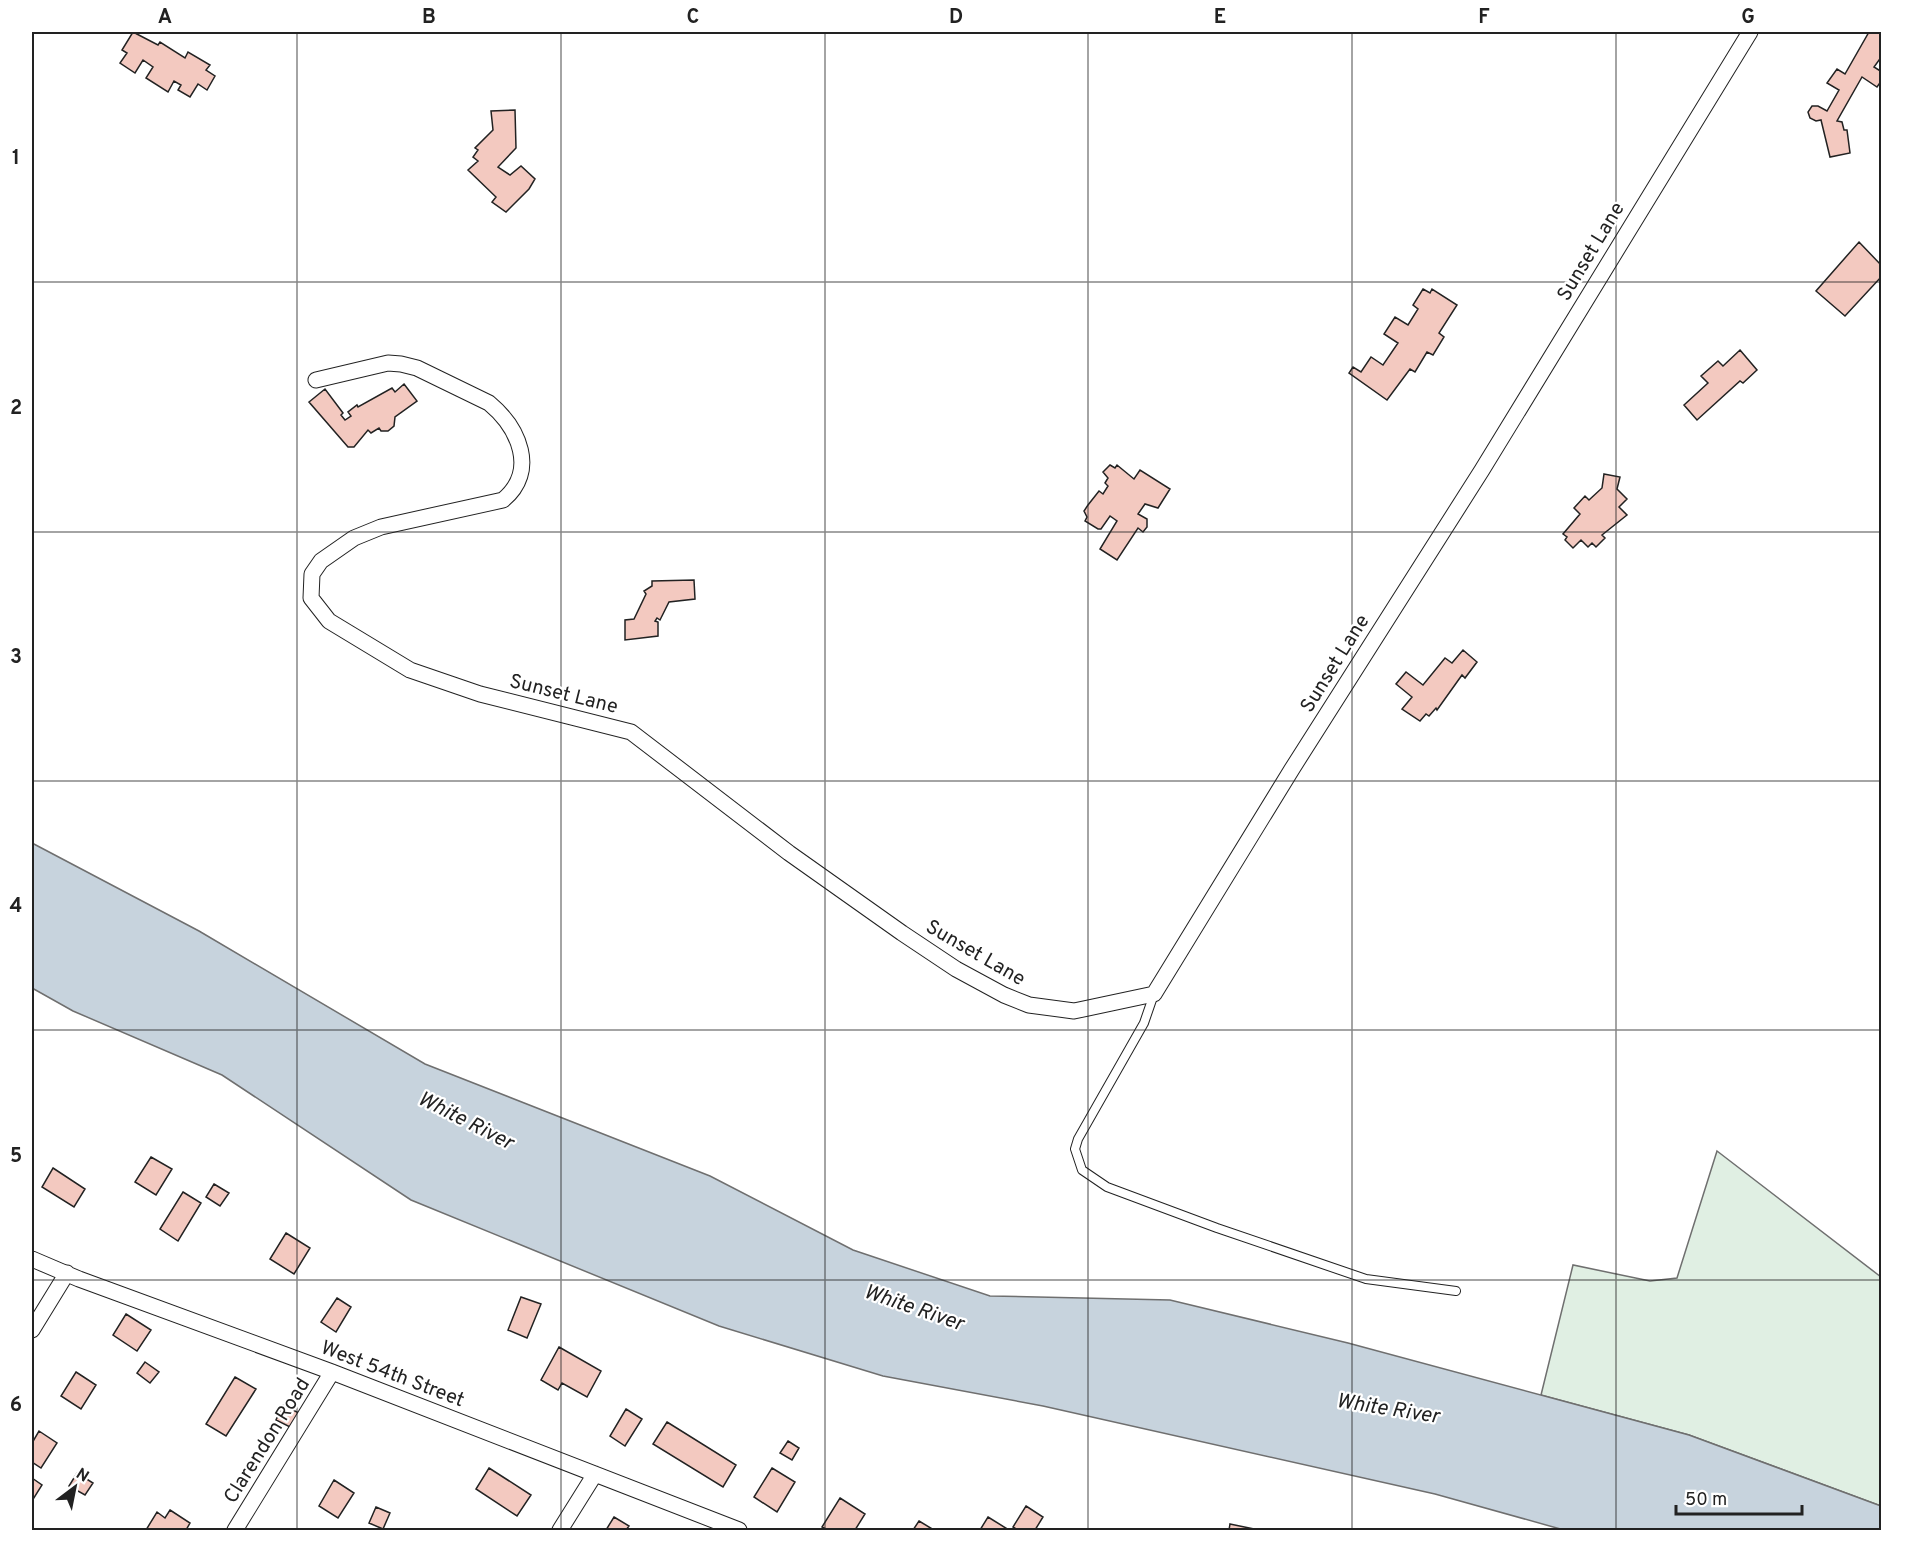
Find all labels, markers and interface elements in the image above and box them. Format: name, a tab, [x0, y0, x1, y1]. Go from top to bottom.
text: A	[158, 5, 172, 31]
text: B	[422, 5, 436, 31]
text: C	[687, 5, 699, 31]
text: D	[949, 5, 963, 31]
text: E	[1214, 5, 1226, 31]
text: F	[1478, 5, 1490, 31]
text: G	[1741, 5, 1755, 31]
text: 1	[12, 146, 20, 172]
street label: Sunset Lane	[1552, 198, 1631, 306]
text: 2	[10, 396, 22, 422]
street label: Sunset Lane	[1295, 610, 1376, 718]
text: 3	[10, 645, 22, 671]
street label: Sunset Lane	[507, 669, 620, 721]
text: 4	[10, 894, 22, 920]
street label: Sunset Lane	[920, 915, 1030, 993]
water label: White River	[413, 1086, 519, 1158]
text: 5	[10, 1144, 22, 1170]
water label: White River	[860, 1279, 969, 1339]
street label: West 54th Street	[317, 1336, 468, 1414]
street label: Clarendon Road	[219, 1373, 317, 1509]
water label: White River	[1334, 1388, 1443, 1431]
text: 6	[10, 1393, 22, 1419]
north arrow	[45, 1457, 105, 1517]
text: N	[72, 1464, 92, 1488]
scale bar	[1676, 1478, 1802, 1516]
text: 50 m	[1685, 1489, 1727, 1512]

